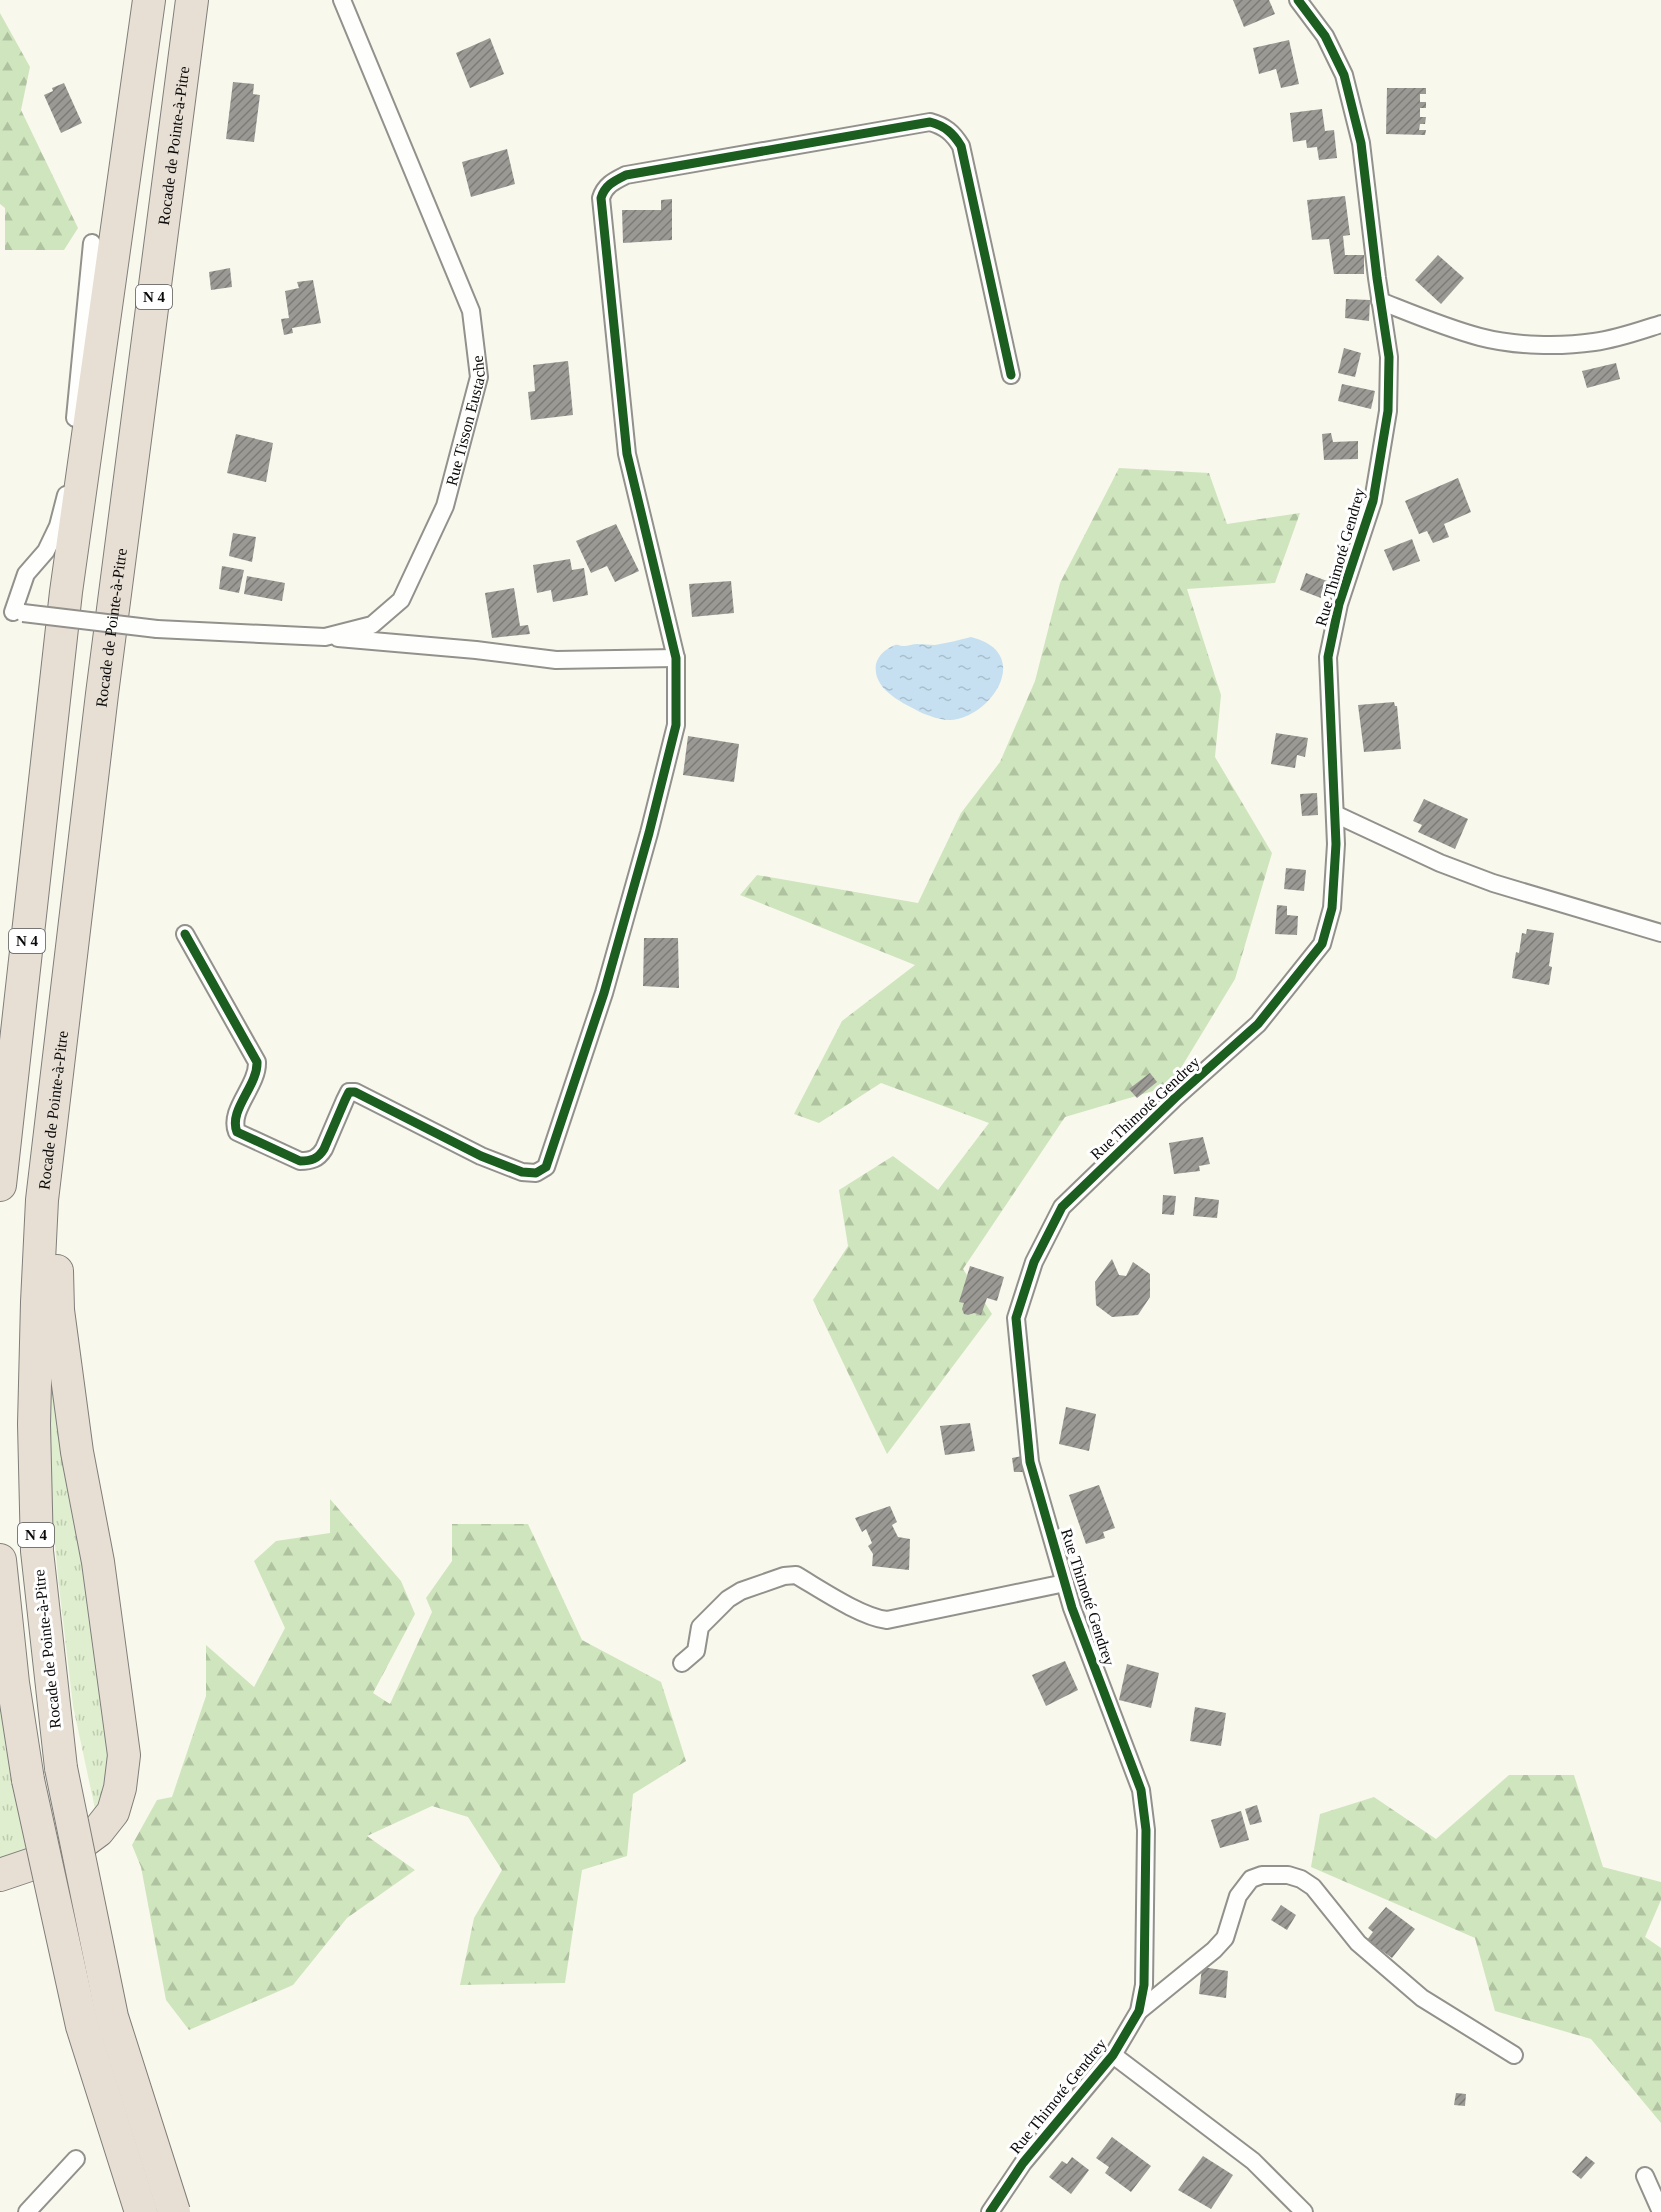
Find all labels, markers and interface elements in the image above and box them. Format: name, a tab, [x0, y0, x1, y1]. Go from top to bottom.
street label: Rocade de Pointe-à-Pitre	[154, 65, 192, 226]
road number: N 4	[136, 285, 172, 309]
street label: Rue Tisson Eustache	[442, 355, 488, 487]
street label: Rue Thimoté Gendrey	[1312, 486, 1369, 628]
street label: Rocade de Pointe-à-Pitre	[92, 547, 129, 708]
road number: N 4	[9, 929, 45, 953]
street label: Rocade de Pointe-à-Pitre	[35, 1030, 71, 1191]
street label: Rue Thimoté Gendrey	[1087, 1053, 1204, 1164]
road number: N 4	[18, 1523, 54, 1547]
street label: Rue Thimoté Gendrey	[1057, 1526, 1118, 1668]
street label: Rocade de Pointe-à-Pitre	[30, 1569, 64, 1729]
street label: Rue Thimoté Gendrey	[1006, 2035, 1110, 2157]

